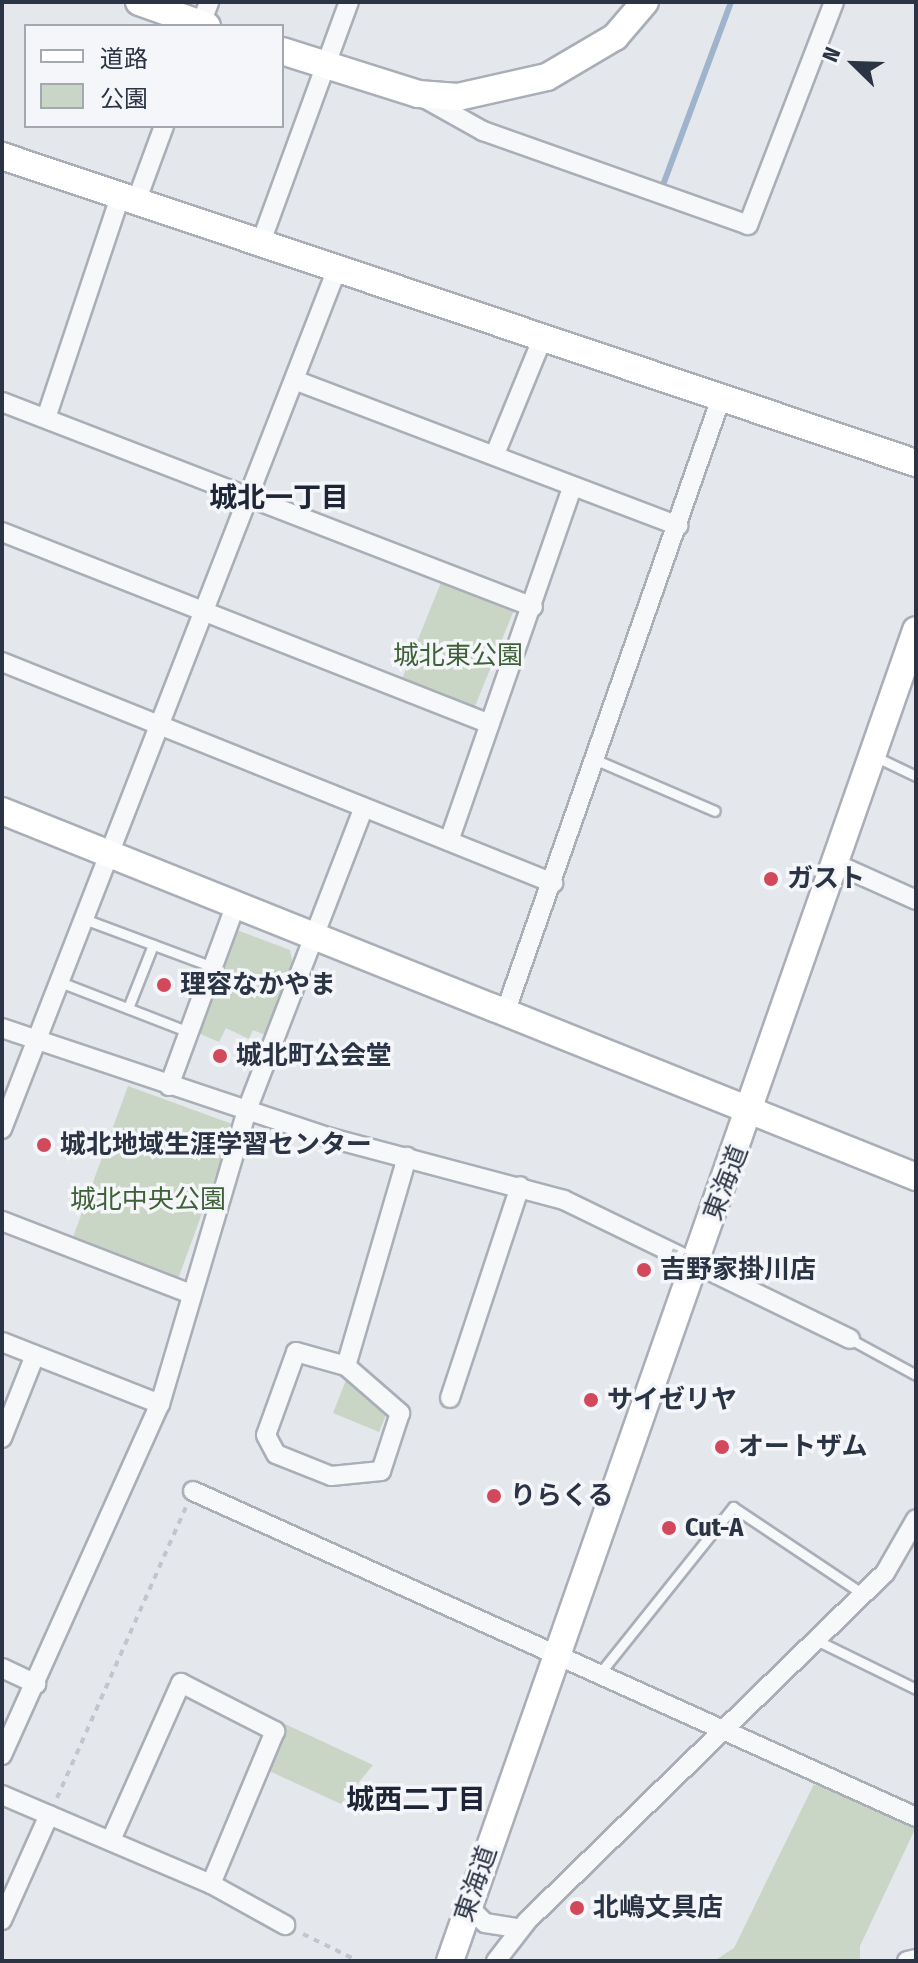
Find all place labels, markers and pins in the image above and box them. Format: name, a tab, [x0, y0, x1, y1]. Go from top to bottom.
place label: ガスト	[787, 863, 865, 895]
marker: ガスト	[762, 870, 780, 888]
place label: 理容なかやま	[180, 969, 336, 1001]
marker: 理容なかやま	[155, 976, 173, 994]
place label: 城北町公会堂	[236, 1040, 392, 1072]
marker: 城北町公会堂	[211, 1047, 229, 1065]
place label: 城北地域生涯学習センター	[60, 1129, 372, 1161]
marker: 城北地域生涯学習センター	[35, 1136, 53, 1154]
place label: 吉野家掛川店	[660, 1254, 816, 1286]
marker: 吉野家掛川店	[635, 1261, 653, 1279]
place label: サイゼリヤ	[607, 1384, 737, 1416]
marker: サイゼリヤ	[582, 1391, 600, 1409]
place label: オートザム	[738, 1431, 868, 1463]
marker: オートザム	[713, 1438, 731, 1456]
place label: りらくる	[510, 1480, 614, 1512]
marker: りらくる	[485, 1487, 503, 1505]
place label: Cut-A	[685, 1512, 743, 1544]
marker: Cut-A	[660, 1519, 678, 1537]
place label: 北嶋文具店	[593, 1892, 723, 1924]
marker: 北嶋文具店	[568, 1899, 586, 1917]

